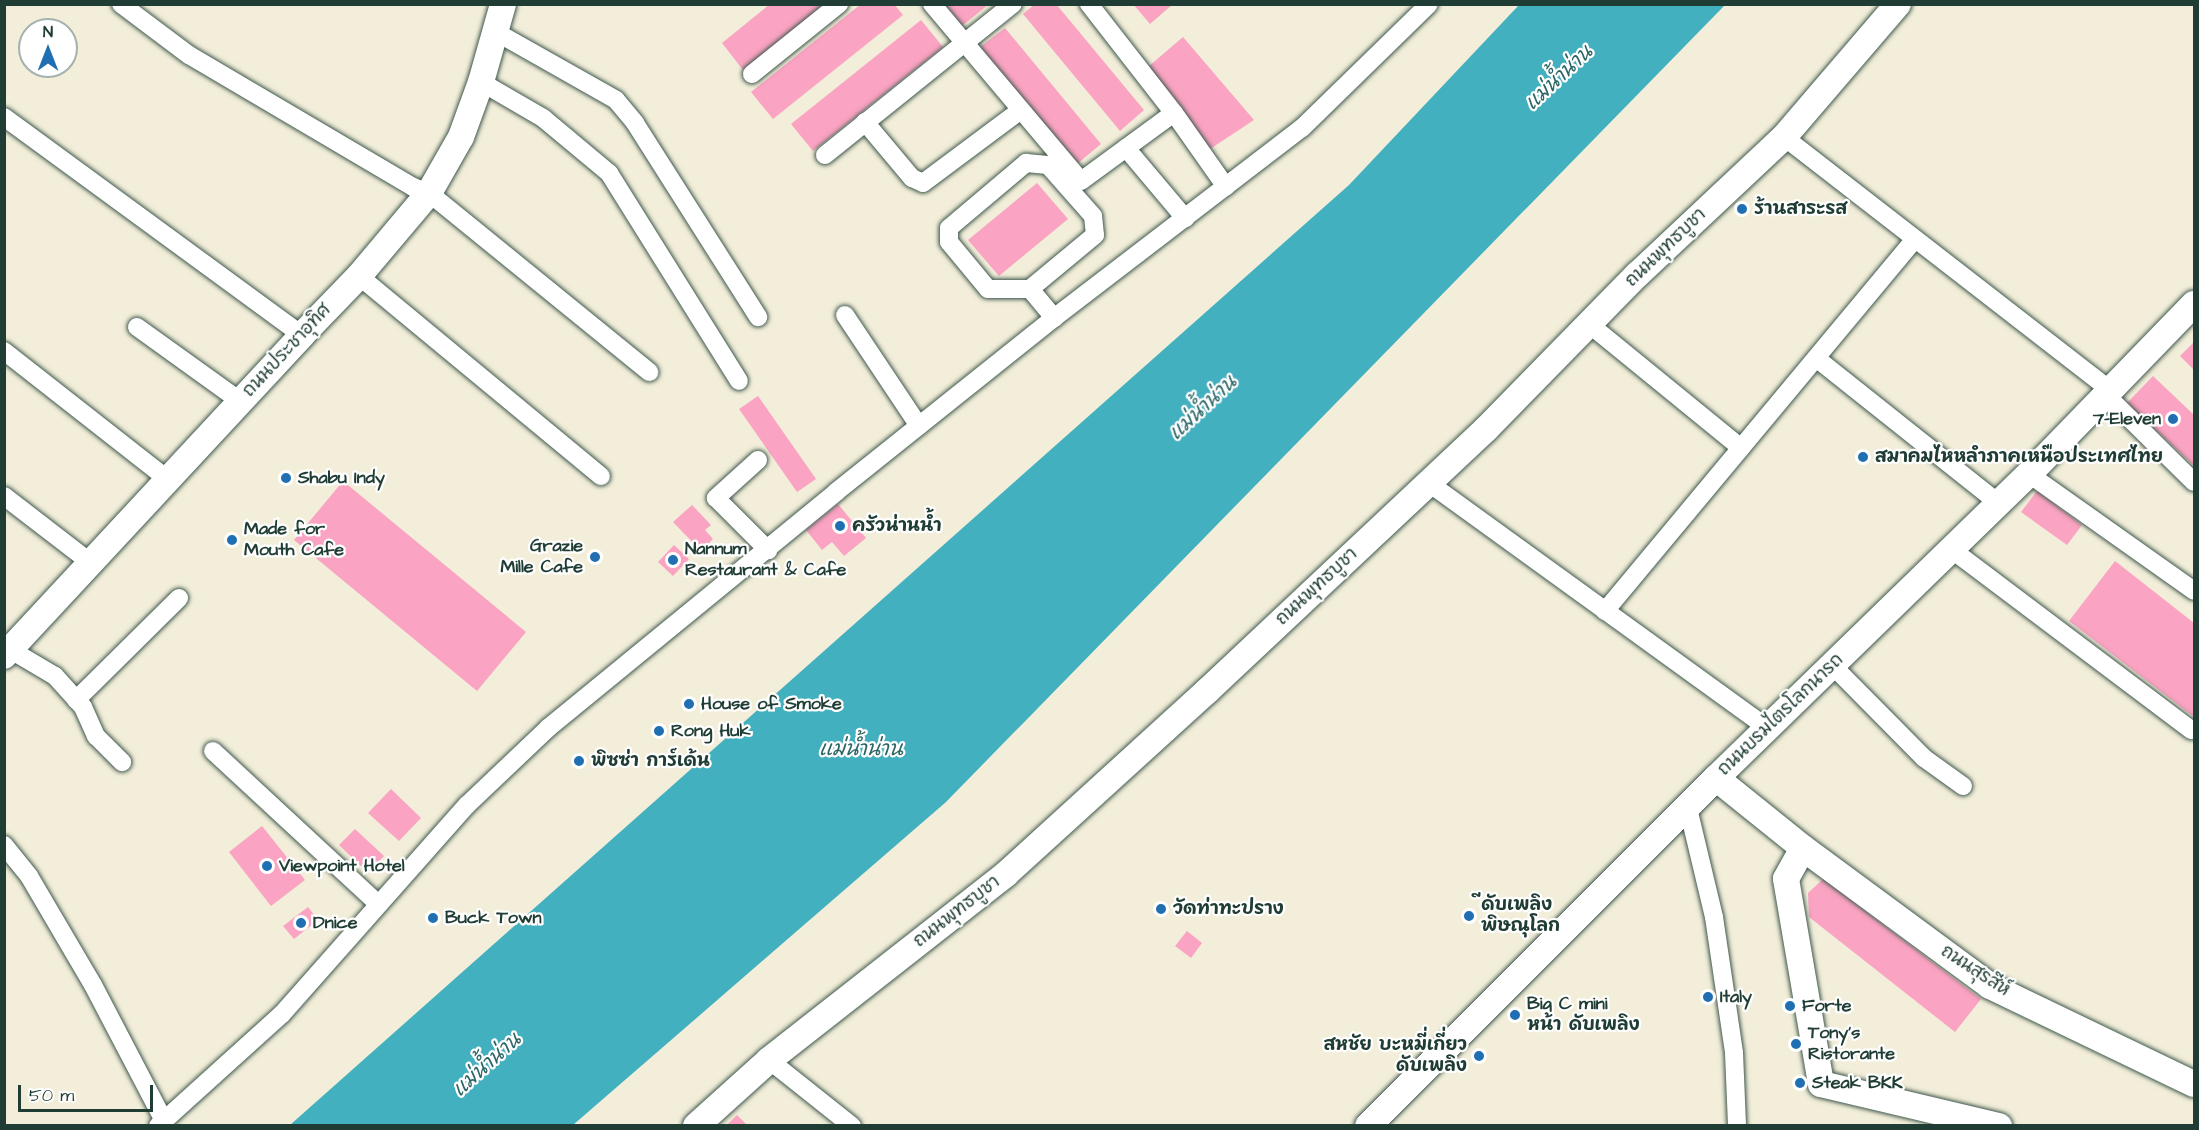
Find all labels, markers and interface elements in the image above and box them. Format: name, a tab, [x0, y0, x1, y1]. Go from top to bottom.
north arrow	[18, 18, 78, 78]
text: N	[43, 21, 53, 43]
water label: แม่น้ำน่าน	[1520, 41, 1598, 115]
place label: ร้านสาระรส	[1754, 198, 1847, 220]
marker: ร้านสาระรส	[1735, 202, 1749, 216]
street label: ถนนพุทธบูชา	[1621, 204, 1711, 292]
street label: ถนนประชาอุทิศ	[239, 300, 335, 402]
water label: แม่น้ำน่าน	[1164, 371, 1242, 445]
place label: 7-Eleven	[2093, 408, 2161, 430]
marker: 7-Eleven	[2166, 412, 2180, 426]
place label: สมาคมไหหลำภาคเหนือประเทศไทย	[1875, 446, 2163, 468]
marker: สมาคมไหหลำภาคเหนือประเทศไทย	[1856, 450, 1870, 464]
place label: Shabu Indy	[298, 467, 385, 489]
marker: Shabu Indy	[279, 471, 293, 485]
place label: ครัวน่านน้ำ	[852, 515, 941, 537]
place label: Made for Mouth Cafe	[244, 519, 344, 562]
marker: ครัวน่านน้ำ	[833, 519, 847, 533]
marker: Made for Mouth Cafe	[225, 533, 239, 547]
place label: Grazie Mille Cafe	[500, 536, 583, 578]
place label: Nannum Restaurant & Cafe	[685, 539, 846, 582]
street label: ถนนพุทธบูชา	[1272, 544, 1362, 630]
marker: Grazie Mille Cafe	[588, 550, 602, 564]
marker: Nannum Restaurant & Cafe	[666, 553, 680, 567]
street label: ถนนบรมไตรโลกนารถ	[1714, 649, 1848, 781]
place label: House of Smoke	[701, 693, 842, 715]
marker: House of Smoke	[682, 697, 696, 711]
place label: Rong Huk	[671, 720, 751, 742]
marker: Rong Huk	[652, 724, 666, 738]
water label: แม่น้ำน่าน	[819, 737, 903, 761]
place label: พิซซ่า การ์เด้น	[591, 750, 710, 772]
marker: พิซซ่า การ์เด้น	[572, 754, 586, 768]
place label: Viewpoint Hotel	[279, 855, 405, 877]
marker: Viewpoint Hotel	[260, 859, 274, 873]
street label: ถนนพุทธบูชา	[909, 872, 1005, 952]
place label: ีดับเพลิง พิษณุโลก	[1481, 895, 1560, 938]
place label: วัดท่าทะปราง	[1173, 898, 1284, 920]
marker: วัดท่าทะปราง	[1154, 902, 1168, 916]
place label: Buck Town	[445, 907, 541, 929]
marker: ีดับเพลิง พิษณุโลก	[1462, 909, 1476, 923]
marker: Buck Town	[426, 911, 440, 925]
place label: Dnice	[313, 912, 358, 934]
marker: Dnice	[294, 916, 308, 930]
street label: ถนนสุรสีห์	[1936, 941, 2014, 1001]
place label: Italy	[1720, 986, 1752, 1008]
marker: Italy	[1701, 990, 1715, 1004]
place label: Big C mini หน้า ดับเพลิง	[1527, 994, 1640, 1036]
place label: Forte	[1802, 995, 1852, 1017]
marker: Forte	[1783, 999, 1797, 1013]
marker: Big C mini หน้า ดับเพลิง	[1508, 1008, 1522, 1022]
place label: Tony's Ristorante	[1808, 1023, 1895, 1066]
water label: แม่น้ำน่าน	[448, 1028, 526, 1102]
place label: สหชัย บะหมี่เกี่ยว ดับเพลิง	[1324, 1035, 1467, 1078]
marker: Tony's Ristorante	[1789, 1037, 1803, 1051]
marker: สหชัย บะหมี่เกี่ยว ดับเพลิง	[1472, 1049, 1486, 1063]
place label: Steak BKK	[1812, 1072, 1903, 1094]
scale bar	[21, 1073, 156, 1111]
marker: Steak BKK	[1793, 1076, 1807, 1090]
text: 50 m	[29, 1083, 74, 1108]

